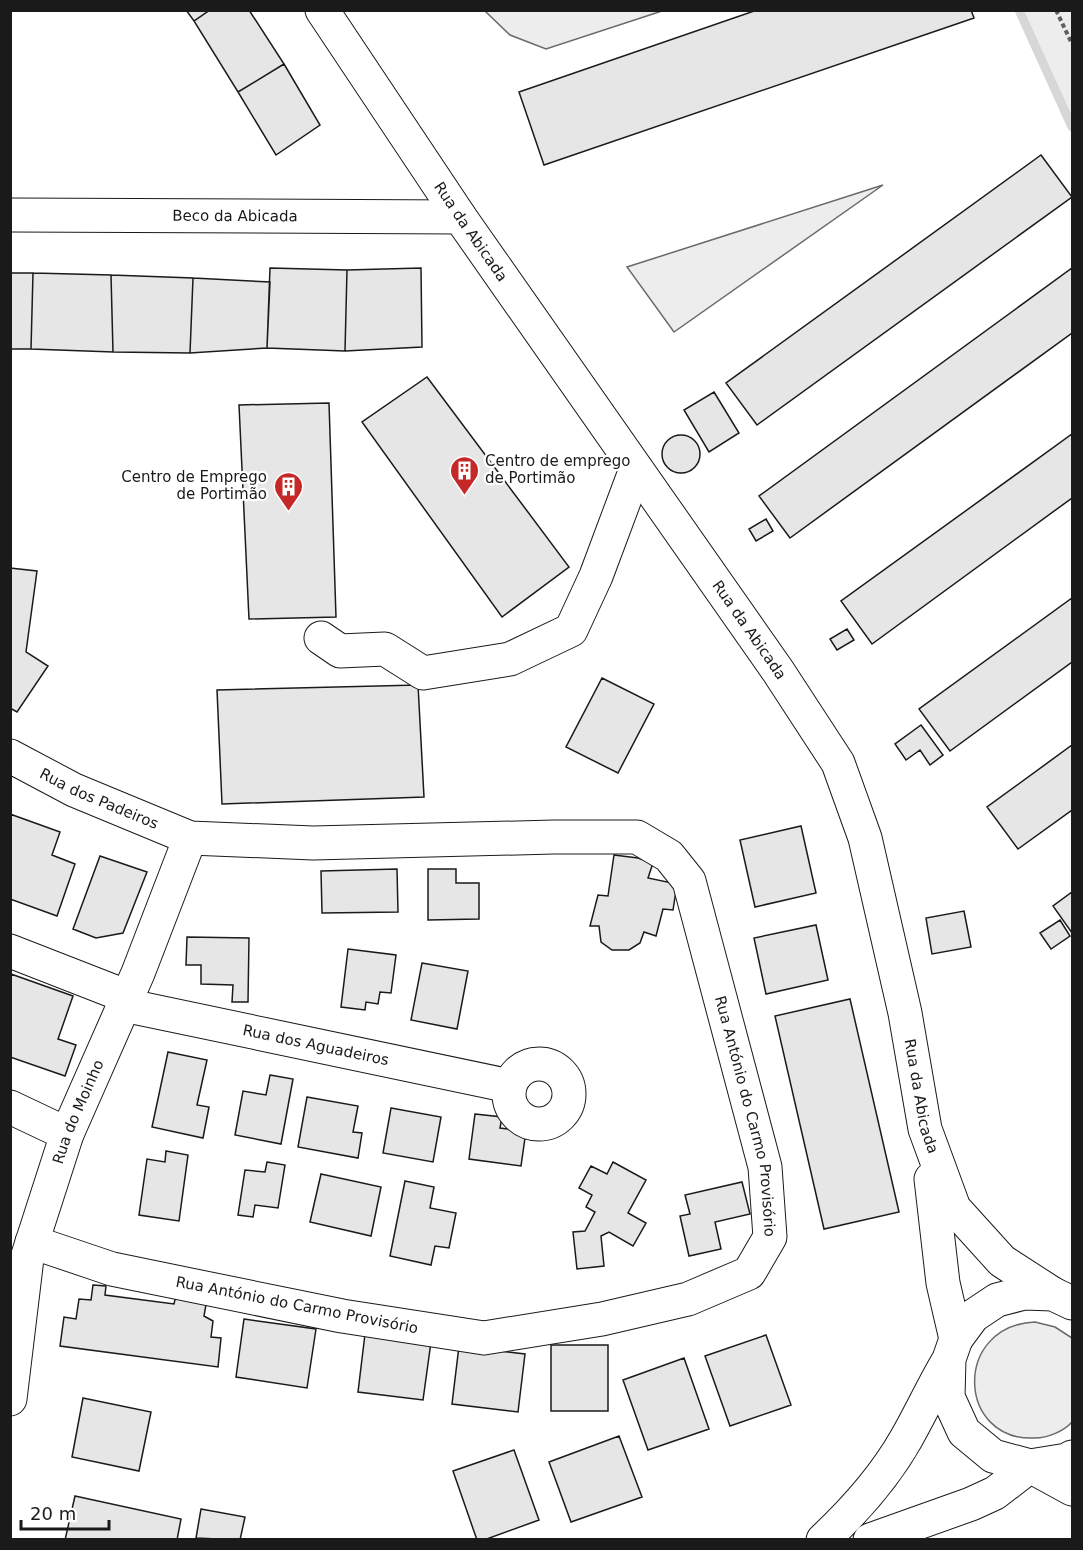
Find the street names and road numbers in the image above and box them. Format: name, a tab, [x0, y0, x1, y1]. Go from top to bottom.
street label: Rua da Abicada	[430, 179, 511, 285]
street label: Beco da Abicada	[172, 207, 298, 225]
street label: Rua da Abicada	[708, 577, 790, 683]
street label: Rua dos Padeiros	[37, 764, 161, 833]
street label: Rua António do Carmo Provisório	[711, 994, 779, 1238]
street label: Rua dos Aguadeiros	[241, 1021, 391, 1069]
street label: Rua da Abicada	[901, 1037, 942, 1156]
street label: Rua do Moinho	[49, 1057, 108, 1166]
street label: Rua António do Carmo Provisório	[174, 1273, 420, 1337]

